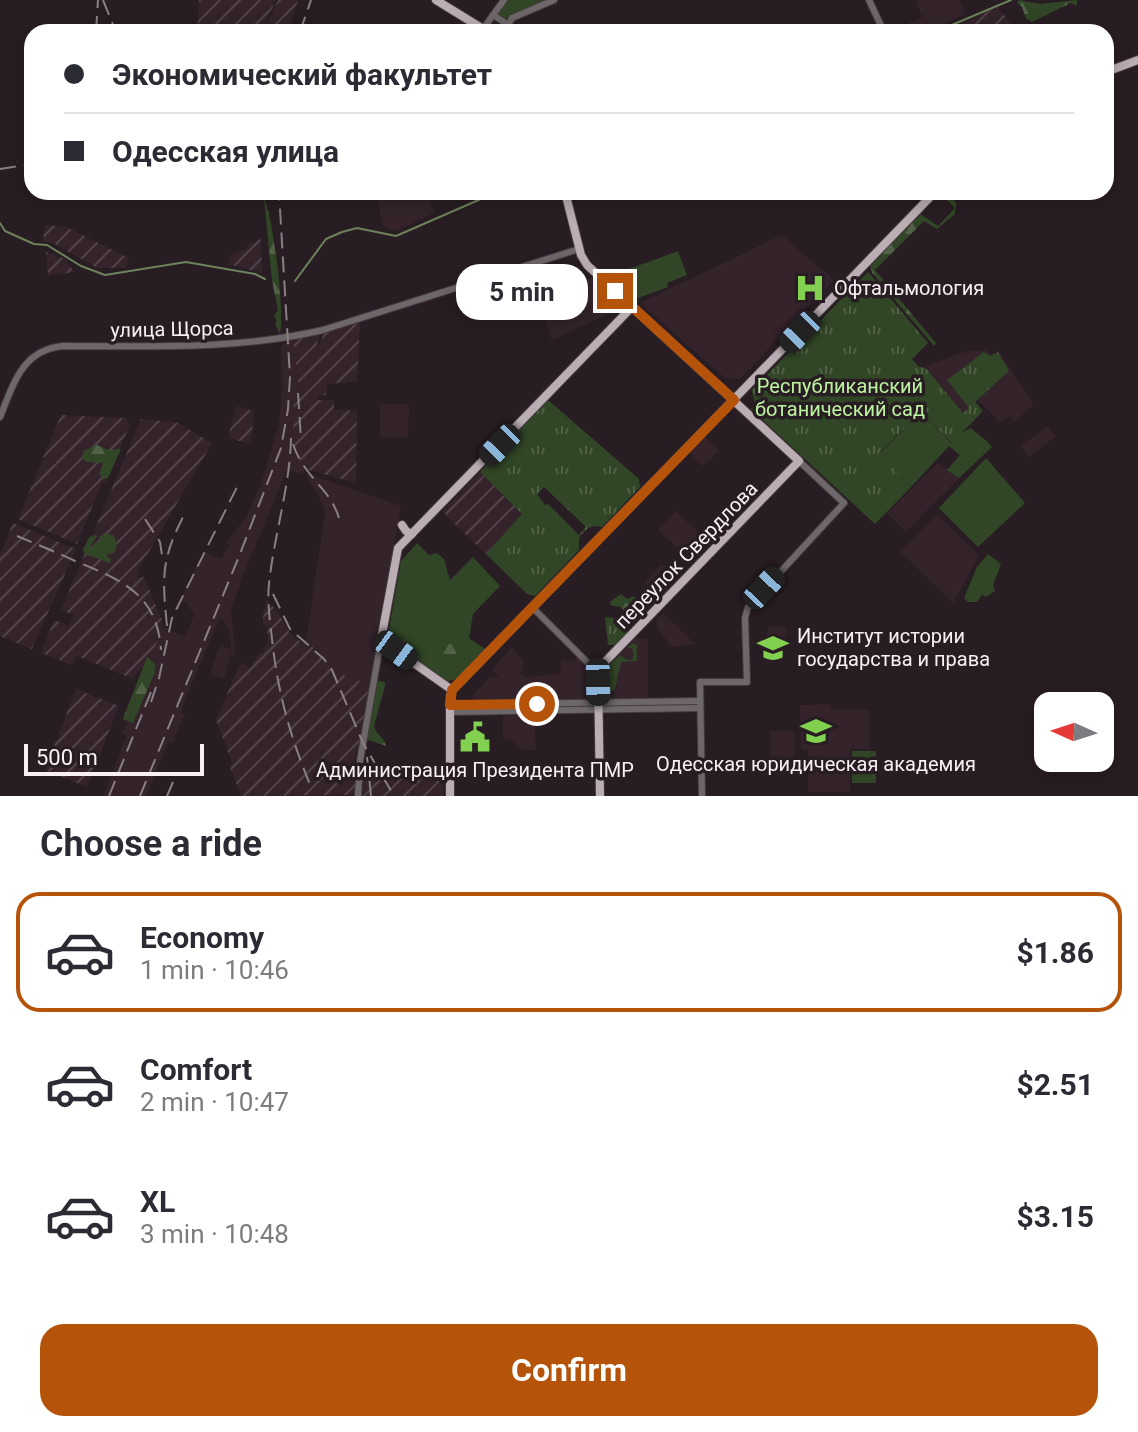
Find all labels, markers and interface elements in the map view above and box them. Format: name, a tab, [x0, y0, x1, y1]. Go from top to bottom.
text: Экономический факультет	[112, 57, 492, 92]
text: Одесская улица	[112, 134, 339, 169]
callout: 5 min	[455, 263, 587, 319]
hospital icon: Офтальмология	[793, 271, 827, 305]
route end	[597, 273, 633, 309]
place label: Офтальмология	[834, 276, 984, 300]
text: 5 min	[489, 277, 555, 307]
car	[775, 306, 825, 358]
street label: улица Щорса	[110, 316, 234, 342]
park label: Республиканский ботанический сад	[755, 374, 925, 421]
car	[475, 419, 525, 471]
street label: переулок Свердлова	[610, 476, 762, 634]
car	[739, 562, 789, 614]
place label: Институт истории государства и права	[797, 624, 990, 671]
car	[370, 626, 422, 674]
school or university icon: Институт истории государства и права	[756, 631, 790, 665]
car	[586, 658, 610, 706]
route start	[519, 686, 555, 722]
north arrow	[1034, 692, 1114, 772]
map controls	[1034, 692, 1114, 772]
school or university icon: Одесская юридическая академия	[799, 714, 833, 748]
public building icon: Администрация Президента ПМР	[458, 720, 492, 754]
scale bar	[24, 740, 204, 776]
text: 500 m	[36, 745, 98, 770]
place label: Одесская юридическая академия	[656, 752, 976, 776]
place label: Администрация Президента ПМР	[316, 758, 634, 782]
text: Choose a ride	[40, 823, 262, 865]
icon: car	[44, 916, 116, 988]
text: Economy	[140, 920, 264, 955]
text: $1.86	[1016, 935, 1094, 970]
text: 1 min · 10:46	[140, 955, 289, 985]
icon: car	[44, 1048, 116, 1120]
text: Comfort	[140, 1052, 252, 1087]
text: $2.51	[1016, 1067, 1094, 1102]
text: 2 min · 10:47	[140, 1087, 289, 1117]
icon: car	[44, 1180, 116, 1252]
text: XL	[140, 1184, 175, 1219]
text: $3.15	[1016, 1199, 1094, 1234]
text: 3 min · 10:48	[140, 1219, 289, 1249]
button: Confirm	[40, 1324, 1098, 1416]

